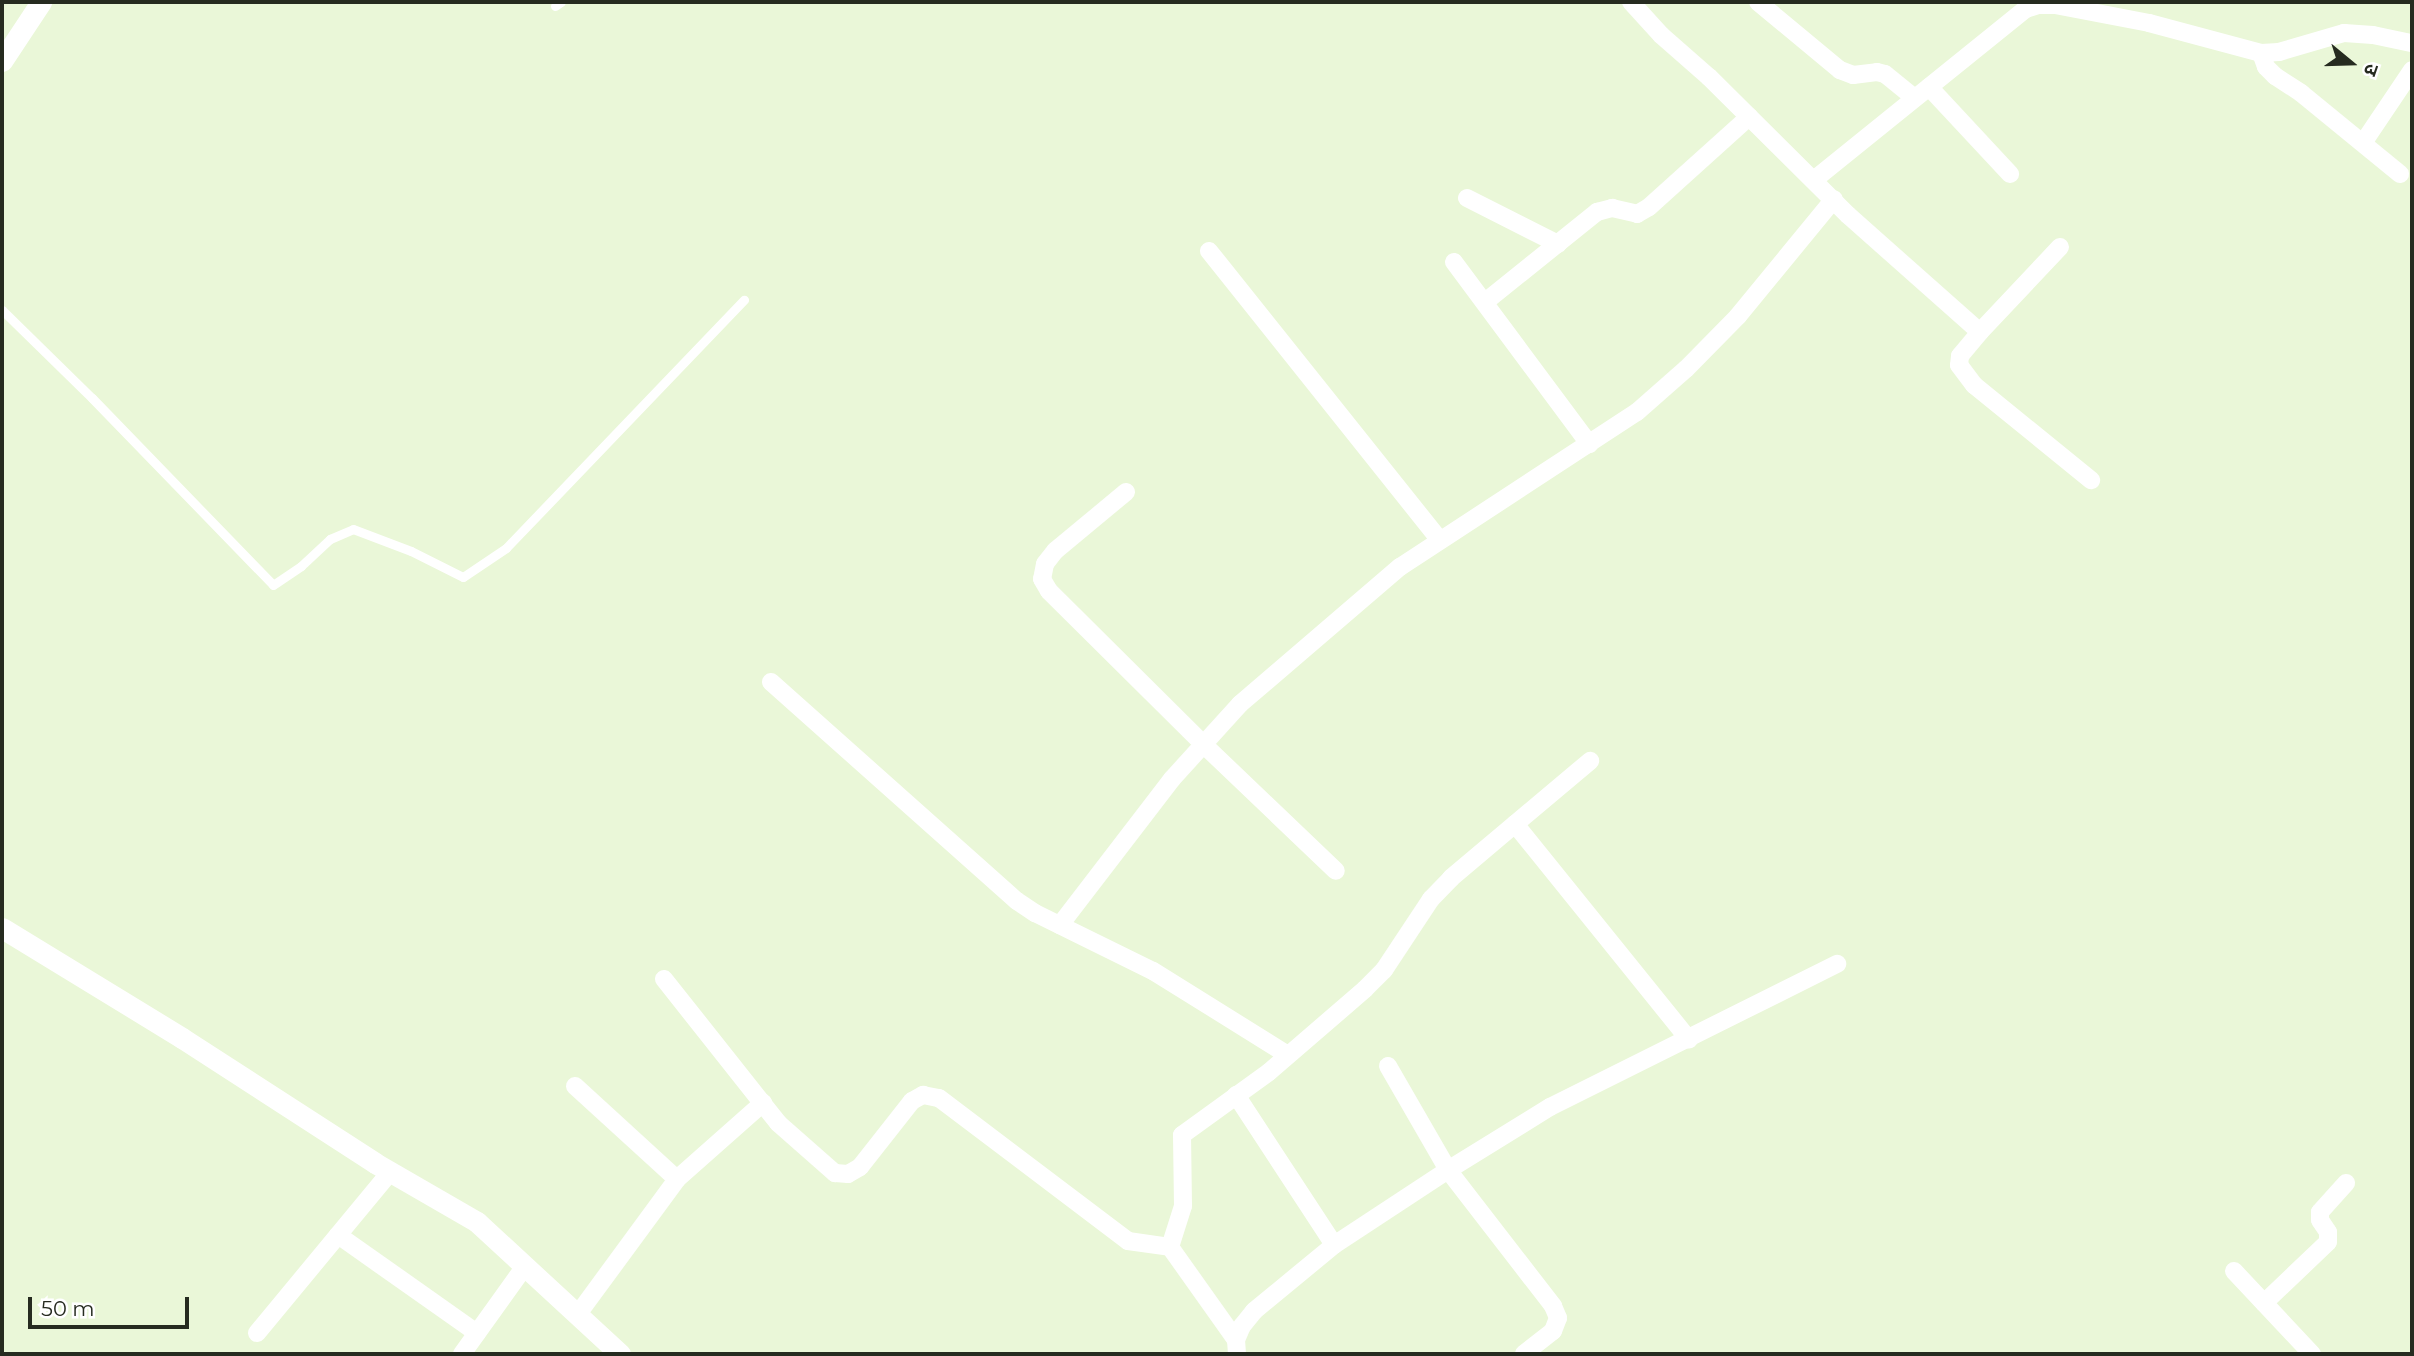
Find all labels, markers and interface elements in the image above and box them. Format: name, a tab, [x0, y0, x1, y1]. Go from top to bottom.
north arrow	[2316, 28, 2386, 98]
text: उ	[2359, 61, 2384, 79]
scale bar	[32, 1282, 192, 1326]
text: 50 m	[41, 1296, 95, 1321]

